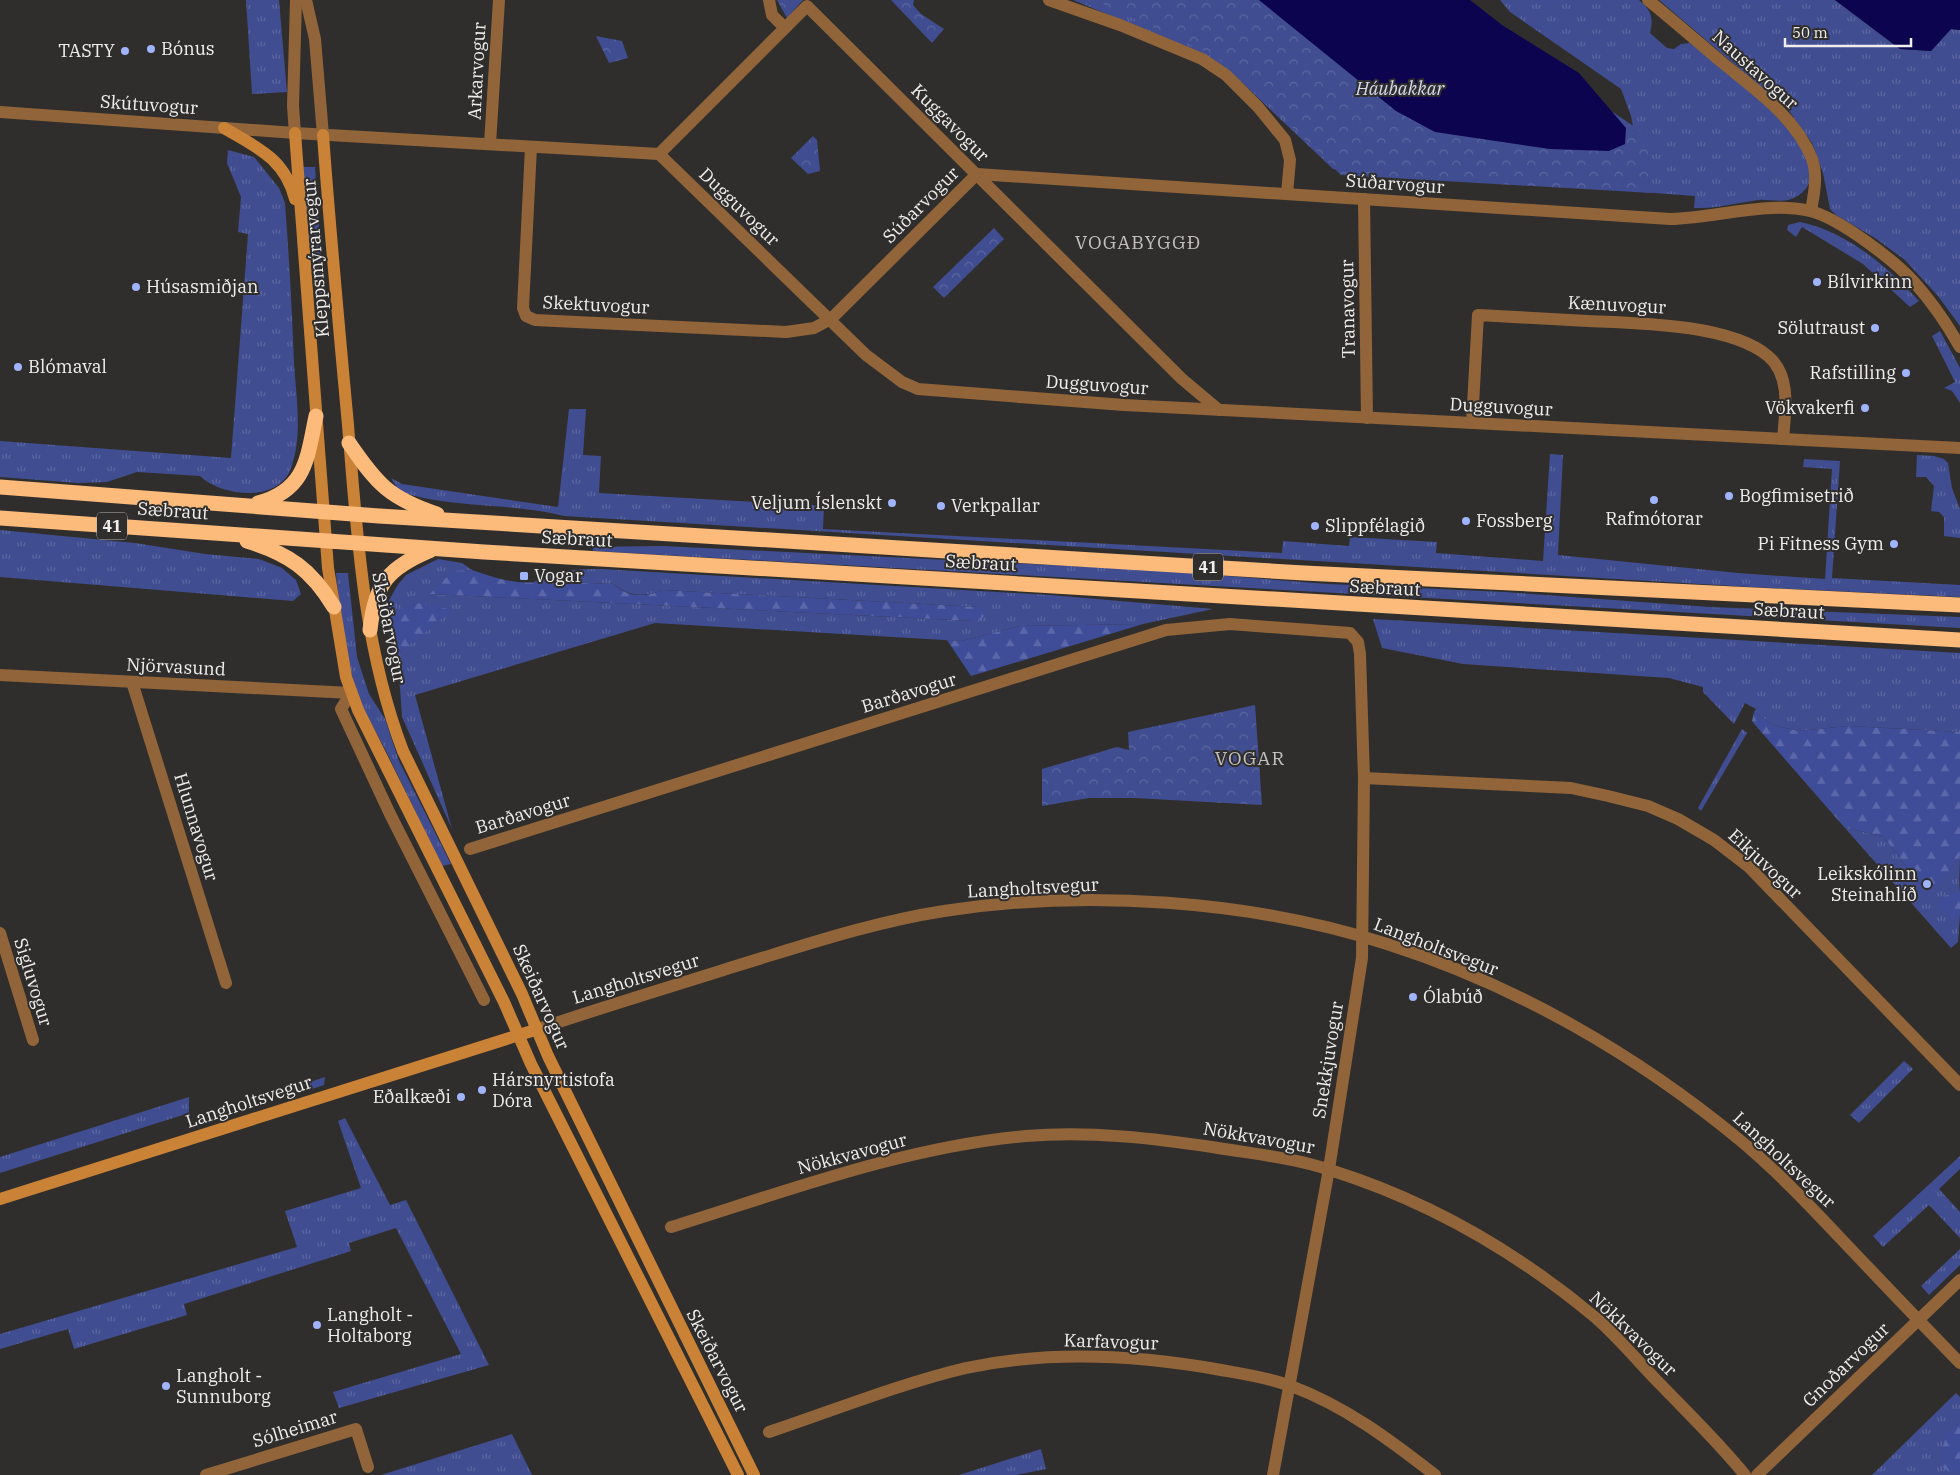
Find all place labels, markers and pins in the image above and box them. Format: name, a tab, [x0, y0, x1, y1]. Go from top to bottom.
place label: Bónus	[161, 37, 215, 60]
place label: TASTY	[58, 39, 116, 62]
marker: Bónus	[145, 43, 157, 55]
marker: TASTY	[119, 45, 131, 57]
place label: Bílvirkinn	[1827, 270, 1913, 293]
place label: Húsasmiðjan	[146, 275, 259, 298]
marker: Bílvirkinn	[1811, 276, 1823, 288]
marker: Húsasmiðjan	[130, 281, 142, 293]
place label: Sölutraust	[1778, 316, 1865, 339]
marker: Sölutraust	[1869, 322, 1881, 334]
place label: Blómaval	[28, 355, 107, 378]
marker: Blómaval	[12, 361, 24, 373]
place label: Rafstilling	[1810, 361, 1896, 384]
marker: Rafstilling	[1900, 367, 1912, 379]
place label: Vökvakerfi	[1765, 396, 1855, 419]
marker: Vökvakerfi	[1859, 402, 1871, 414]
place label: Bogfimisetrið	[1739, 484, 1854, 507]
marker: Bogfimisetrið	[1723, 490, 1735, 502]
place label: Veljum Íslenskt	[751, 491, 882, 514]
place label: Verkpallar	[951, 494, 1040, 517]
marker: Rafmótorar	[1648, 494, 1660, 506]
marker: Veljum Íslenskt	[886, 497, 898, 509]
marker: Verkpallar	[935, 500, 947, 512]
place label: Rafmótorar	[1605, 507, 1703, 530]
place label: Fossberg	[1476, 509, 1553, 532]
place label: Slippfélagið	[1325, 514, 1425, 537]
marker: Fossberg	[1460, 515, 1472, 527]
marker: Slippfélagið	[1309, 520, 1321, 532]
place label: Pi Fitness Gym	[1758, 532, 1884, 555]
marker: Pi Fitness Gym	[1888, 538, 1900, 550]
place label: Vogar	[534, 564, 583, 587]
marker: Vogar	[518, 570, 530, 582]
place label: Leikskólinn Steinahlíð	[1817, 862, 1917, 906]
marker: Leikskólinn Steinahlíð	[1921, 878, 1933, 890]
place label: Ólabúð	[1423, 985, 1483, 1008]
marker: Ólabúð	[1407, 991, 1419, 1003]
place label: Hársnyrtistofa Dóra	[492, 1068, 615, 1112]
marker: Hársnyrtistofa Dóra	[476, 1084, 488, 1096]
place label: Eðalkæði	[373, 1085, 451, 1108]
marker: Eðalkæði	[455, 1091, 467, 1103]
place label: Langholt - Holtaborg	[327, 1303, 413, 1347]
marker: Langholt - Holtaborg	[311, 1319, 323, 1331]
place label: Langholt - Sunnuborg	[176, 1364, 271, 1408]
marker: Langholt - Sunnuborg	[160, 1380, 172, 1392]

